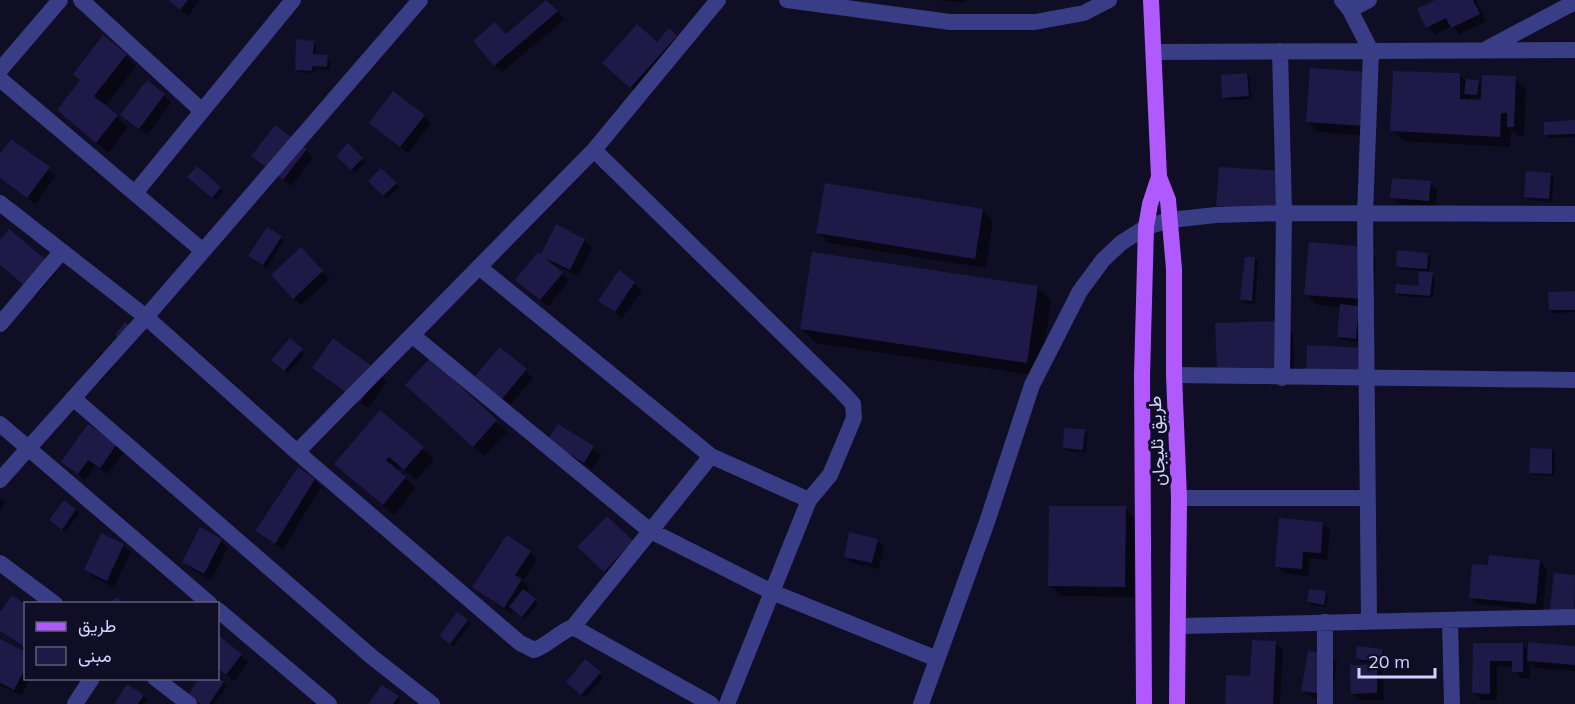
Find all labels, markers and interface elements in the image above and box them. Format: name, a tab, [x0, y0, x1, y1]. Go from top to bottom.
street label: طريق ثليجان	[1143, 395, 1170, 487]
legend	[24, 602, 219, 680]
text: طريق	[78, 614, 116, 637]
scale bar	[1359, 641, 1436, 679]
text: مبنى	[78, 644, 112, 667]
text: 20 m	[1368, 650, 1410, 673]

